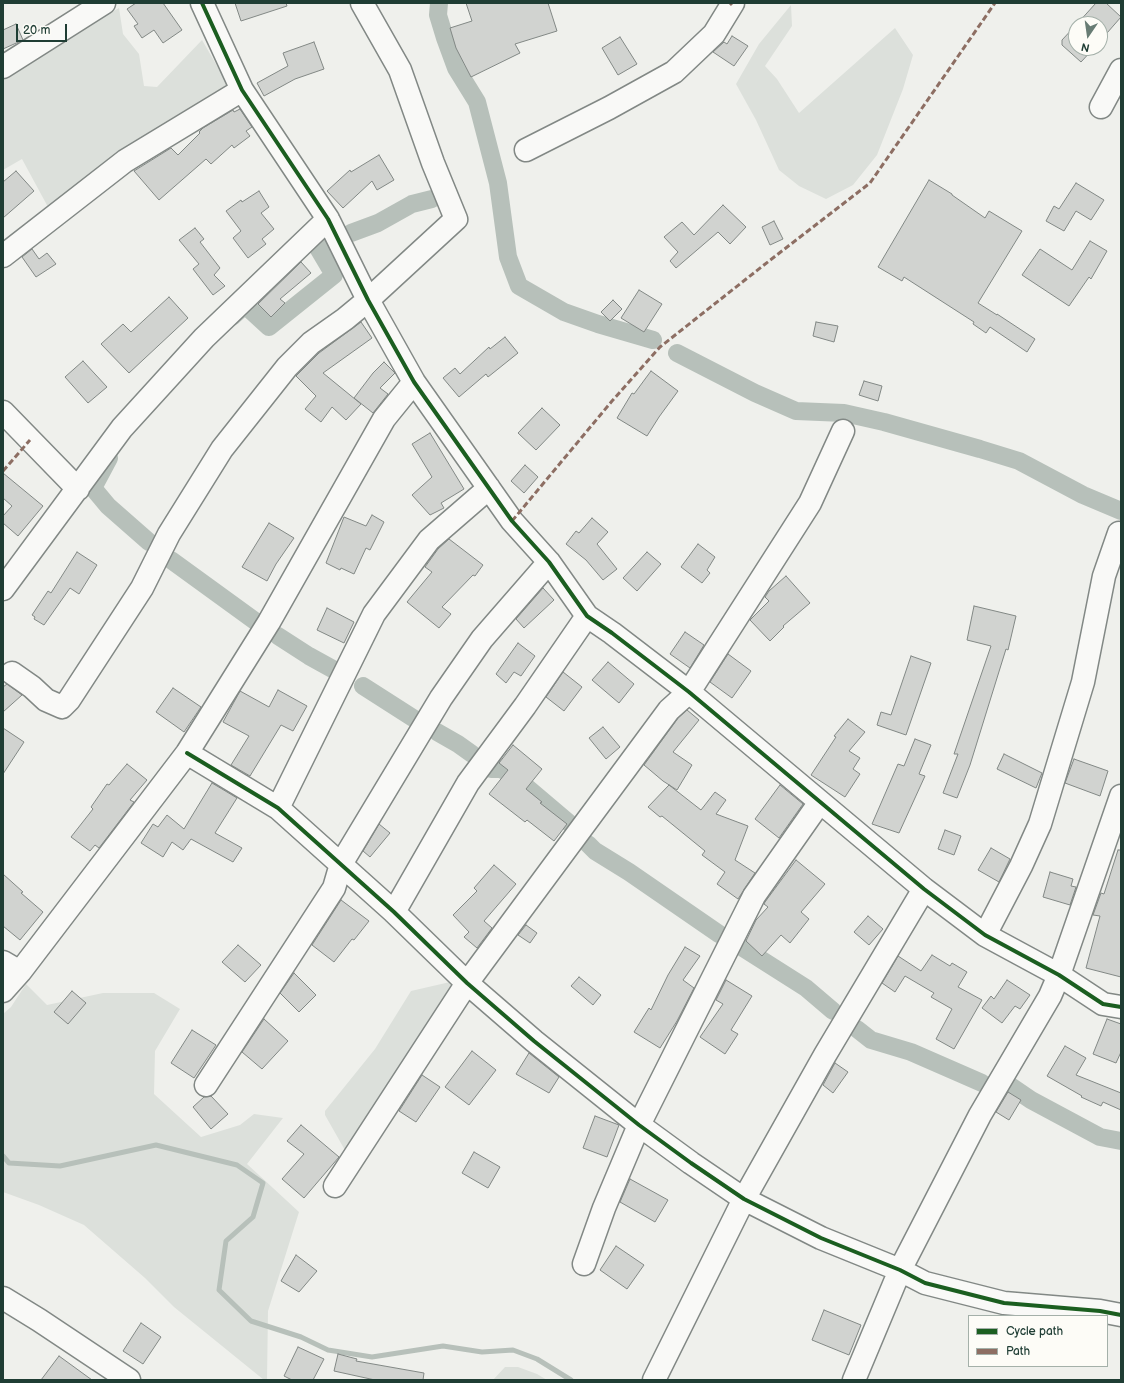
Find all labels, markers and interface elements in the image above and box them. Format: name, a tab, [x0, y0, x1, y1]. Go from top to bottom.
scale bar	[18, 16, 69, 42]
north arrow	[1068, 16, 1108, 56]
text: 20 m	[23, 23, 50, 38]
text: N	[1080, 40, 1091, 54]
legend	[968, 1315, 1108, 1367]
text: Cycle path	[1006, 1324, 1063, 1339]
text: Path	[1006, 1344, 1030, 1359]

